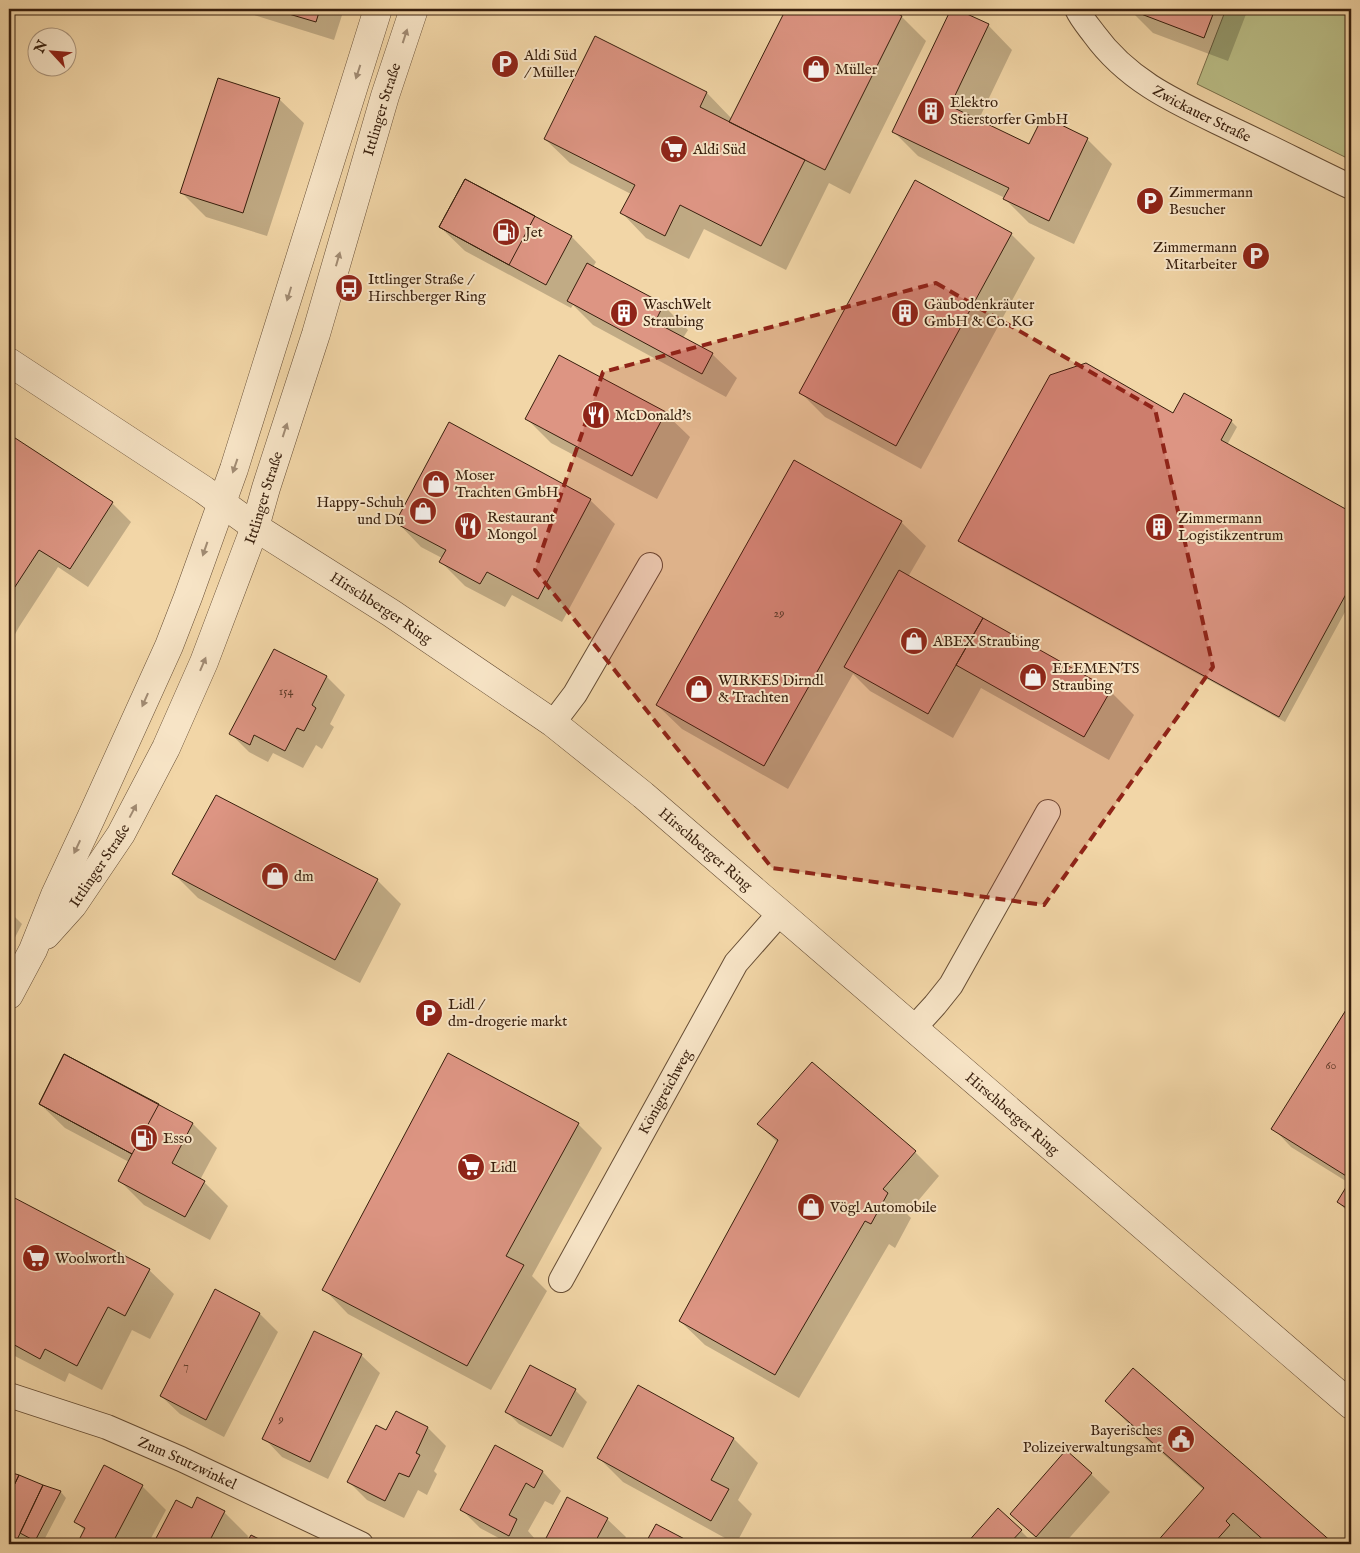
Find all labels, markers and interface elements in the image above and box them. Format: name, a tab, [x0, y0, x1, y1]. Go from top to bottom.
north arrow	[28, 28, 78, 78]
one-way arrow	[402, 28, 410, 43]
text: N	[30, 37, 52, 57]
place label: Aldi Süd / Müller	[523, 46, 578, 82]
parking icon: Aldi Süd / Müller	[490, 49, 520, 79]
shop icon: Müller	[801, 54, 831, 84]
street label: Ittlinger Straße	[359, 60, 405, 158]
place label: Müller	[835, 60, 878, 79]
one-way arrow	[354, 65, 362, 80]
street label: Zwickauer Straße	[1149, 81, 1254, 147]
place label: Elektro Stierstorfer GmbH	[950, 93, 1068, 129]
building icon: Elektro Stierstorfer GmbH	[916, 96, 946, 126]
supermarket icon: Aldi Süd	[659, 134, 689, 164]
place label: Aldi Süd	[692, 140, 747, 159]
place label: Zimmermann Besucher	[1169, 183, 1253, 219]
parking icon: Zimmermann Besucher	[1135, 186, 1165, 216]
fuel station icon: Jet	[491, 217, 521, 247]
place label: Jet	[523, 223, 543, 242]
place label: Zimmermann Mitarbeiter	[1153, 238, 1237, 274]
parking icon: Zimmermann Mitarbeiter	[1241, 241, 1271, 271]
one-way arrow	[334, 251, 342, 266]
place label: Ittlinger Straße / Hirschberger Ring	[368, 270, 487, 306]
bus stop icon: Ittlinger Straße / Hirschberger Ring	[334, 273, 364, 303]
one-way arrow	[285, 287, 293, 302]
place label: WaschWelt Straubing	[643, 295, 712, 331]
place label: Gäubodenkräuter GmbH & Co. KG	[924, 295, 1035, 331]
building icon: WaschWelt Straubing	[609, 298, 639, 328]
building icon: Gäubodenkräuter GmbH & Co. KG	[890, 298, 920, 328]
restaurant icon: McDonald's	[581, 400, 611, 430]
place label: McDonald's	[615, 406, 691, 425]
one-way arrow	[281, 423, 289, 438]
street label: Ittlinger Straße	[240, 449, 287, 547]
one-way arrow	[231, 458, 238, 473]
place label: Moser Trachten GmbH	[455, 466, 559, 502]
shop icon: Moser Trachten GmbH	[421, 469, 451, 499]
place label: Happy-Schuh und Du	[316, 493, 404, 529]
shop icon: Happy-Schuh und Du	[408, 496, 438, 526]
place label: Restaurant Mongol	[487, 508, 555, 544]
place label: Zimmermann Logistikzentrum	[1178, 509, 1284, 545]
restaurant icon: Restaurant Mongol	[453, 511, 483, 541]
building icon: Zimmermann Logistikzentrum	[1144, 512, 1174, 542]
one-way arrow	[201, 541, 208, 556]
street label: Hirschberger Ring	[326, 568, 436, 649]
house number: 29	[774, 606, 784, 621]
shop icon: ABEX Straubing	[899, 626, 929, 656]
place label: ABEX Straubing	[932, 632, 1040, 651]
one-way arrow	[199, 657, 207, 671]
place label: ELEMENTS Straubing	[1052, 659, 1140, 695]
shop icon: ELEMENTS Straubing	[1018, 662, 1048, 692]
place label: WIRKES Dirndl & Trachten	[718, 671, 825, 707]
shop icon: WIRKES Dirndl & Trachten	[684, 674, 714, 704]
house number: 154	[279, 684, 293, 699]
one-way arrow	[140, 693, 148, 707]
one-way arrow	[129, 804, 137, 818]
street label: Hirschberger Ring	[655, 804, 757, 896]
street label: Ittlinger Straße	[65, 821, 135, 911]
one-way arrow	[73, 840, 82, 855]
shop icon: dm	[260, 861, 290, 891]
place label: dm	[294, 867, 314, 886]
place label: Lidl / dm-drogerie markt	[448, 995, 567, 1031]
parking icon: Lidl / dm-drogerie markt	[414, 998, 444, 1028]
street label: Königreichweg	[634, 1045, 697, 1138]
house number: 60	[1326, 1058, 1337, 1073]
street label: Hirschberger Ring	[961, 1068, 1064, 1160]
fuel station icon: Esso	[129, 1123, 159, 1153]
place label: Esso	[163, 1129, 192, 1148]
supermarket icon: Lidl	[456, 1152, 486, 1182]
place label: Lidl	[490, 1158, 518, 1177]
shop icon: Vögl Automobile	[796, 1192, 826, 1222]
place label: Vögl Automobile	[829, 1198, 937, 1217]
supermarket icon: Woolworth	[21, 1243, 51, 1273]
place label: Woolworth	[55, 1249, 125, 1268]
house number: 7	[183, 1359, 189, 1374]
house number: 9	[277, 1412, 284, 1427]
place label: Bayerisches Polizeiverwaltungsamt	[1023, 1421, 1162, 1457]
public building icon: Bayerisches Polizeiverwaltungsamt	[1166, 1424, 1196, 1454]
street label: Zum Stutzwinkel	[135, 1432, 241, 1494]

